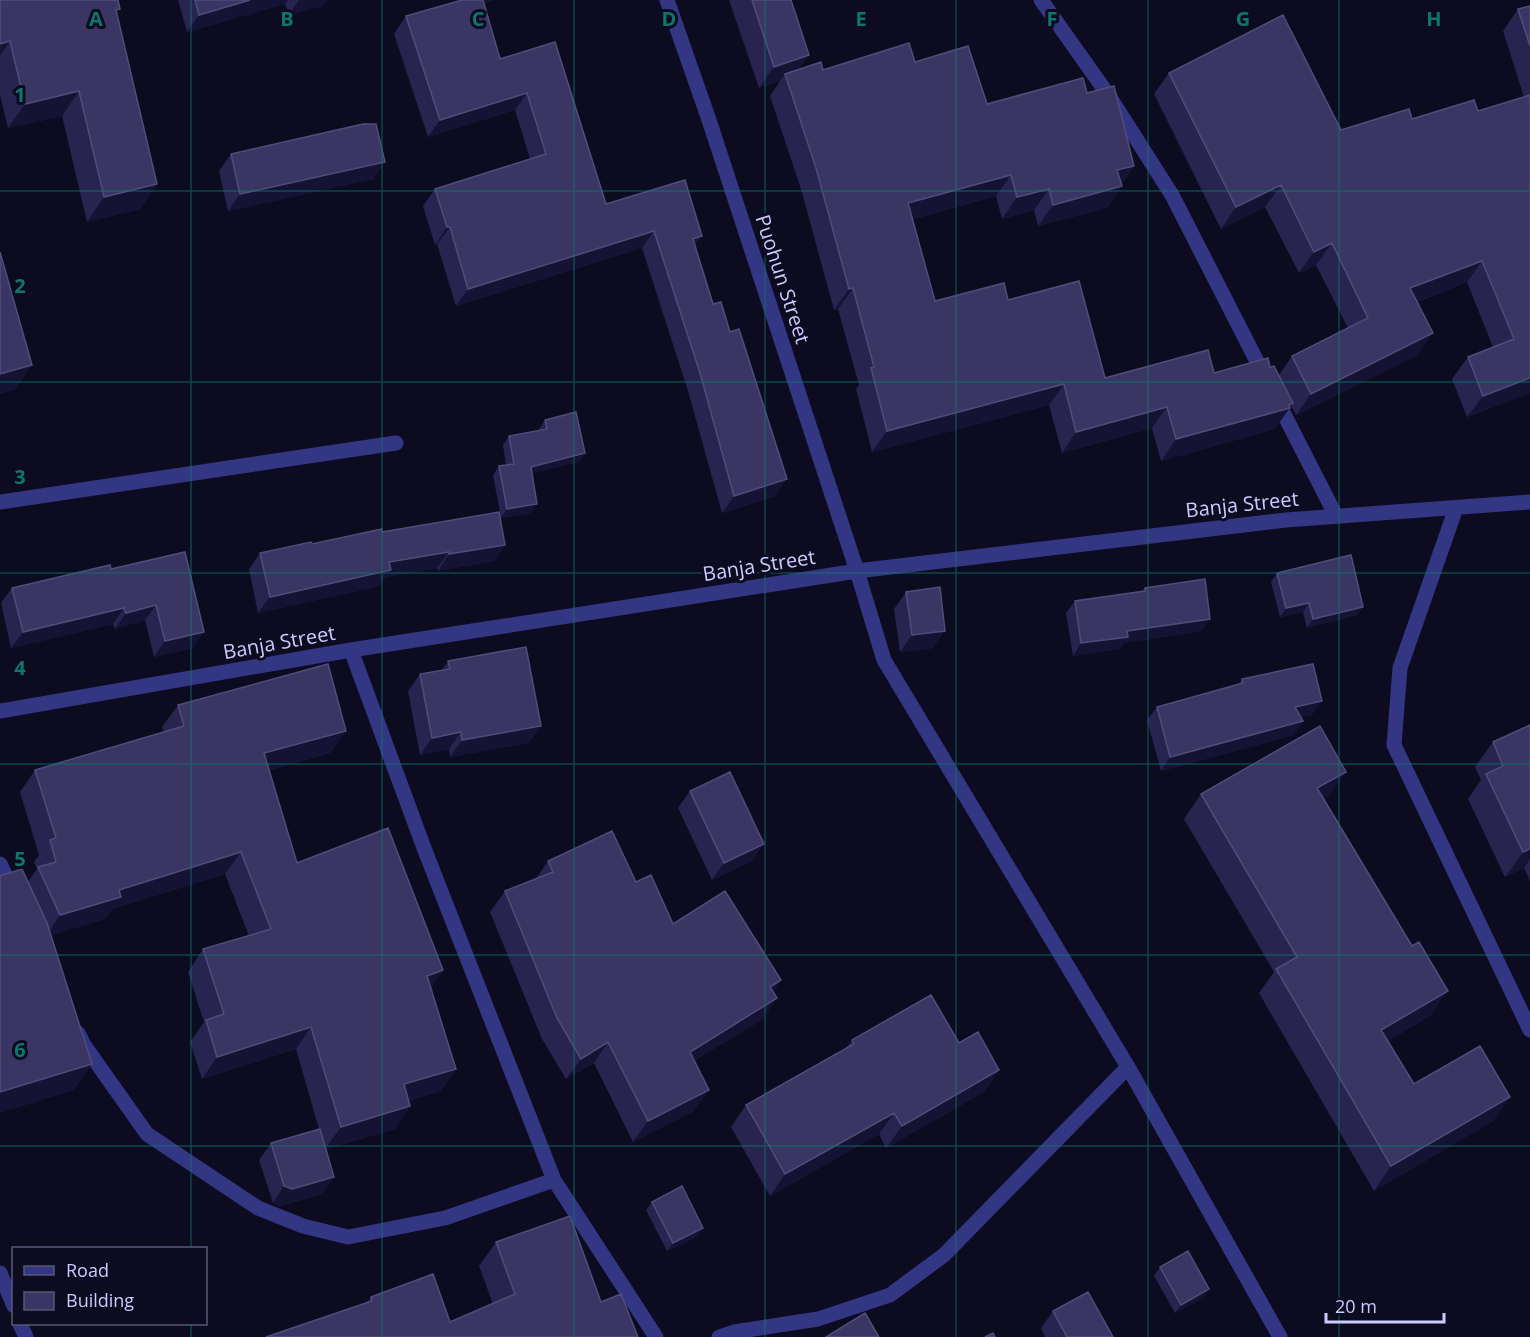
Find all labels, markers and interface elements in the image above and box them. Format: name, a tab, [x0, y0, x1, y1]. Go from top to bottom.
text: A	[89, 5, 103, 32]
text: B	[280, 5, 294, 32]
text: C	[472, 5, 485, 32]
text: D	[662, 5, 676, 32]
text: E	[855, 5, 867, 32]
text: F	[1047, 5, 1057, 32]
text: G	[1236, 5, 1250, 32]
text: H	[1426, 5, 1442, 32]
text: 1	[14, 81, 26, 108]
street label: Puohun Street	[749, 211, 817, 347]
text: 2	[14, 272, 26, 299]
text: 3	[14, 463, 26, 490]
street label: Banja Street	[1184, 485, 1300, 523]
street label: Banja Street	[701, 543, 817, 587]
street label: Banja Street	[221, 619, 337, 665]
text: 4	[14, 654, 26, 681]
text: 5	[14, 845, 26, 872]
text: 6	[14, 1036, 26, 1063]
legend	[12, 1247, 207, 1325]
text: Road	[66, 1258, 109, 1282]
scale bar	[1326, 1286, 1444, 1324]
text: Building	[66, 1288, 134, 1312]
text: 20 m	[1335, 1294, 1377, 1318]

